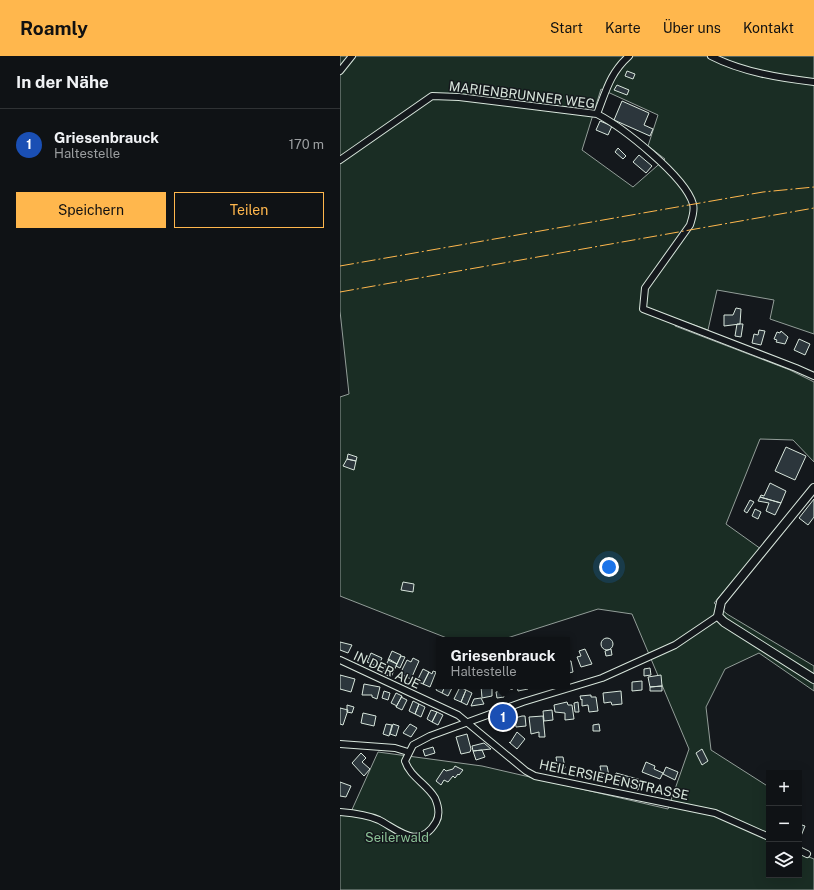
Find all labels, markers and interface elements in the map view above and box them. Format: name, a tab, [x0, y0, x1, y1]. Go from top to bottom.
text: Roamly	[20, 17, 88, 39]
text: Start	[550, 20, 583, 36]
text: Karte	[605, 20, 641, 36]
text: Über uns	[663, 20, 721, 36]
text: Kontakt	[743, 20, 794, 36]
text: In der Nähe	[16, 72, 109, 92]
street label: MARIENBRUNNER WEG	[448, 79, 596, 111]
text: Griesenbrauck	[54, 129, 159, 146]
text: 1	[26, 137, 32, 152]
text: 170 m	[289, 137, 324, 152]
text: Haltestelle	[54, 146, 120, 161]
button: Speichern	[16, 192, 166, 228]
button: Teilen	[174, 192, 324, 228]
your location	[599, 557, 619, 577]
popup	[436, 637, 570, 689]
text: Griesenbrauck	[450, 647, 556, 664]
street label: IN DER AUE	[351, 648, 423, 692]
text: Haltestelle	[450, 664, 517, 679]
pin: 1	[490, 702, 516, 732]
street label: HEILERSIEPENSTRASSE	[538, 757, 690, 803]
map controls	[766, 770, 802, 878]
button: +	[766, 770, 802, 806]
button: −	[766, 806, 802, 842]
park label: Seilerwald	[365, 830, 429, 845]
button: layers	[766, 842, 802, 878]

